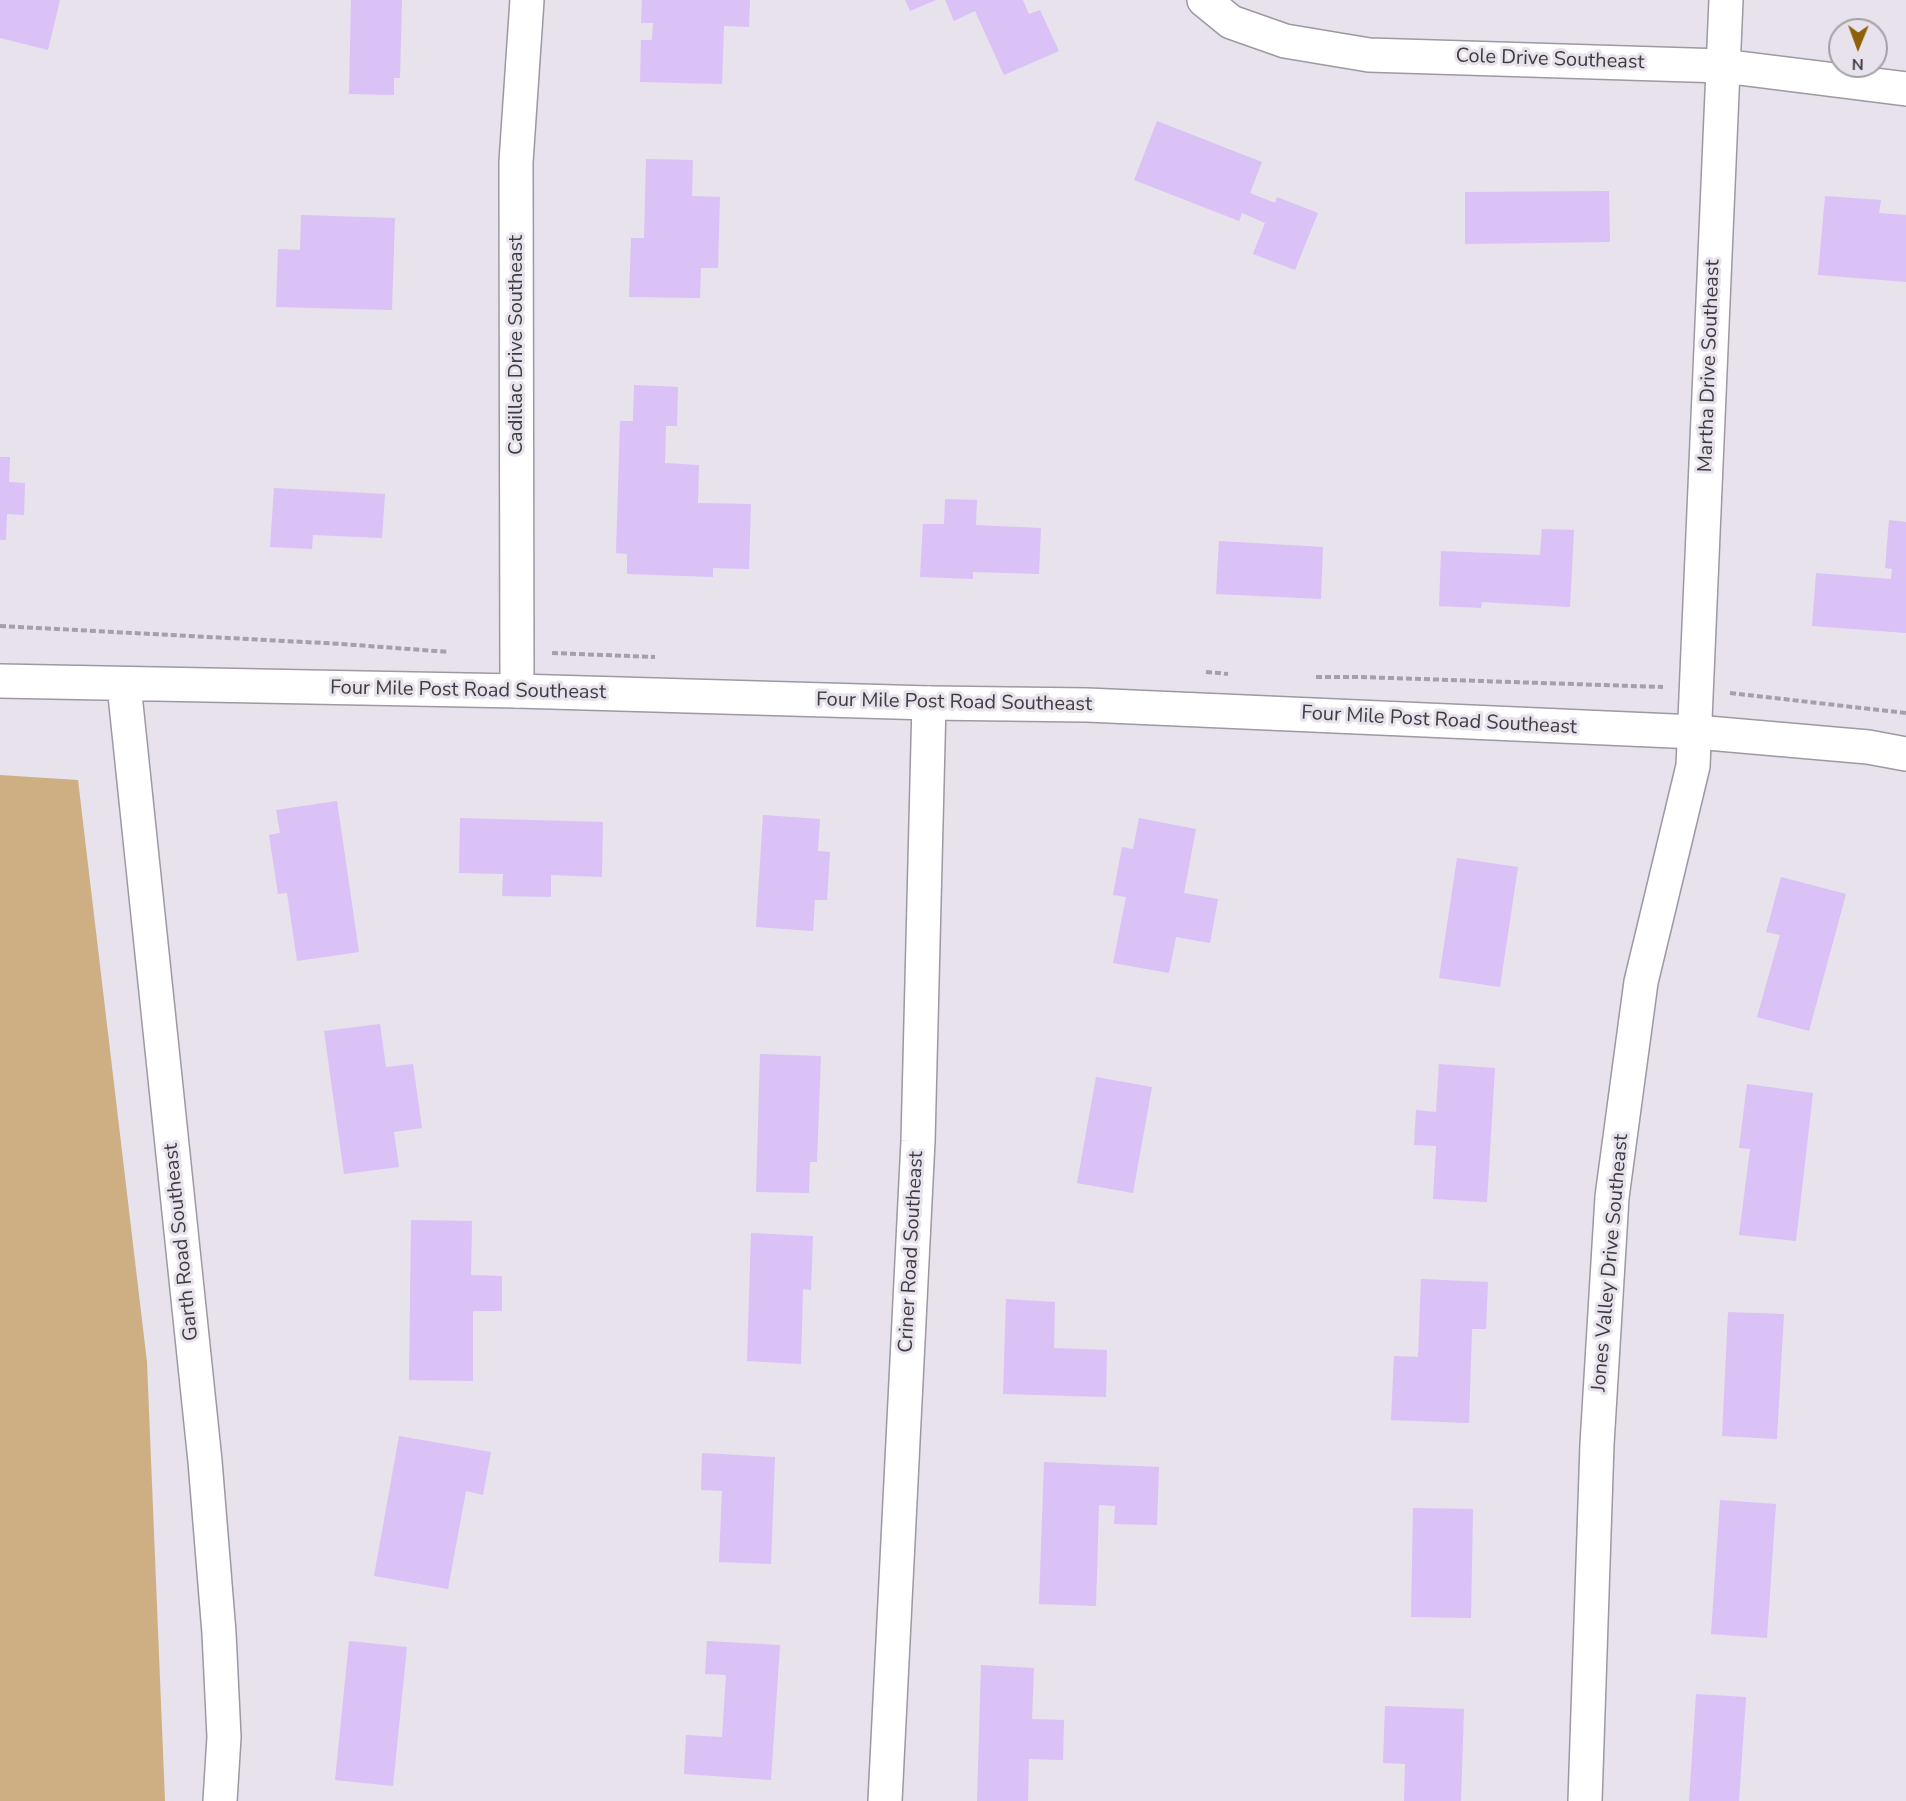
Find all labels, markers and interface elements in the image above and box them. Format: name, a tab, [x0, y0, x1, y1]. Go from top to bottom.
north arrow	[1828, 18, 1888, 78]
street label: Cole Drive Southeast	[1455, 45, 1645, 75]
text: N	[1852, 53, 1864, 75]
street label: Cadillac Drive Southeast	[505, 235, 529, 455]
street label: Martha Drive Southeast	[1694, 259, 1726, 473]
street label: Four Mile Post Road Southeast	[330, 677, 606, 705]
street label: Four Mile Post Road Southeast	[816, 689, 1092, 717]
street label: Four Mile Post Road Southeast	[1301, 702, 1577, 740]
street label: Jones Valley Drive Southeast	[1588, 1133, 1634, 1393]
street label: Garth Road Southeast	[160, 1142, 204, 1342]
street label: Criner Road Southeast	[895, 1151, 929, 1353]

